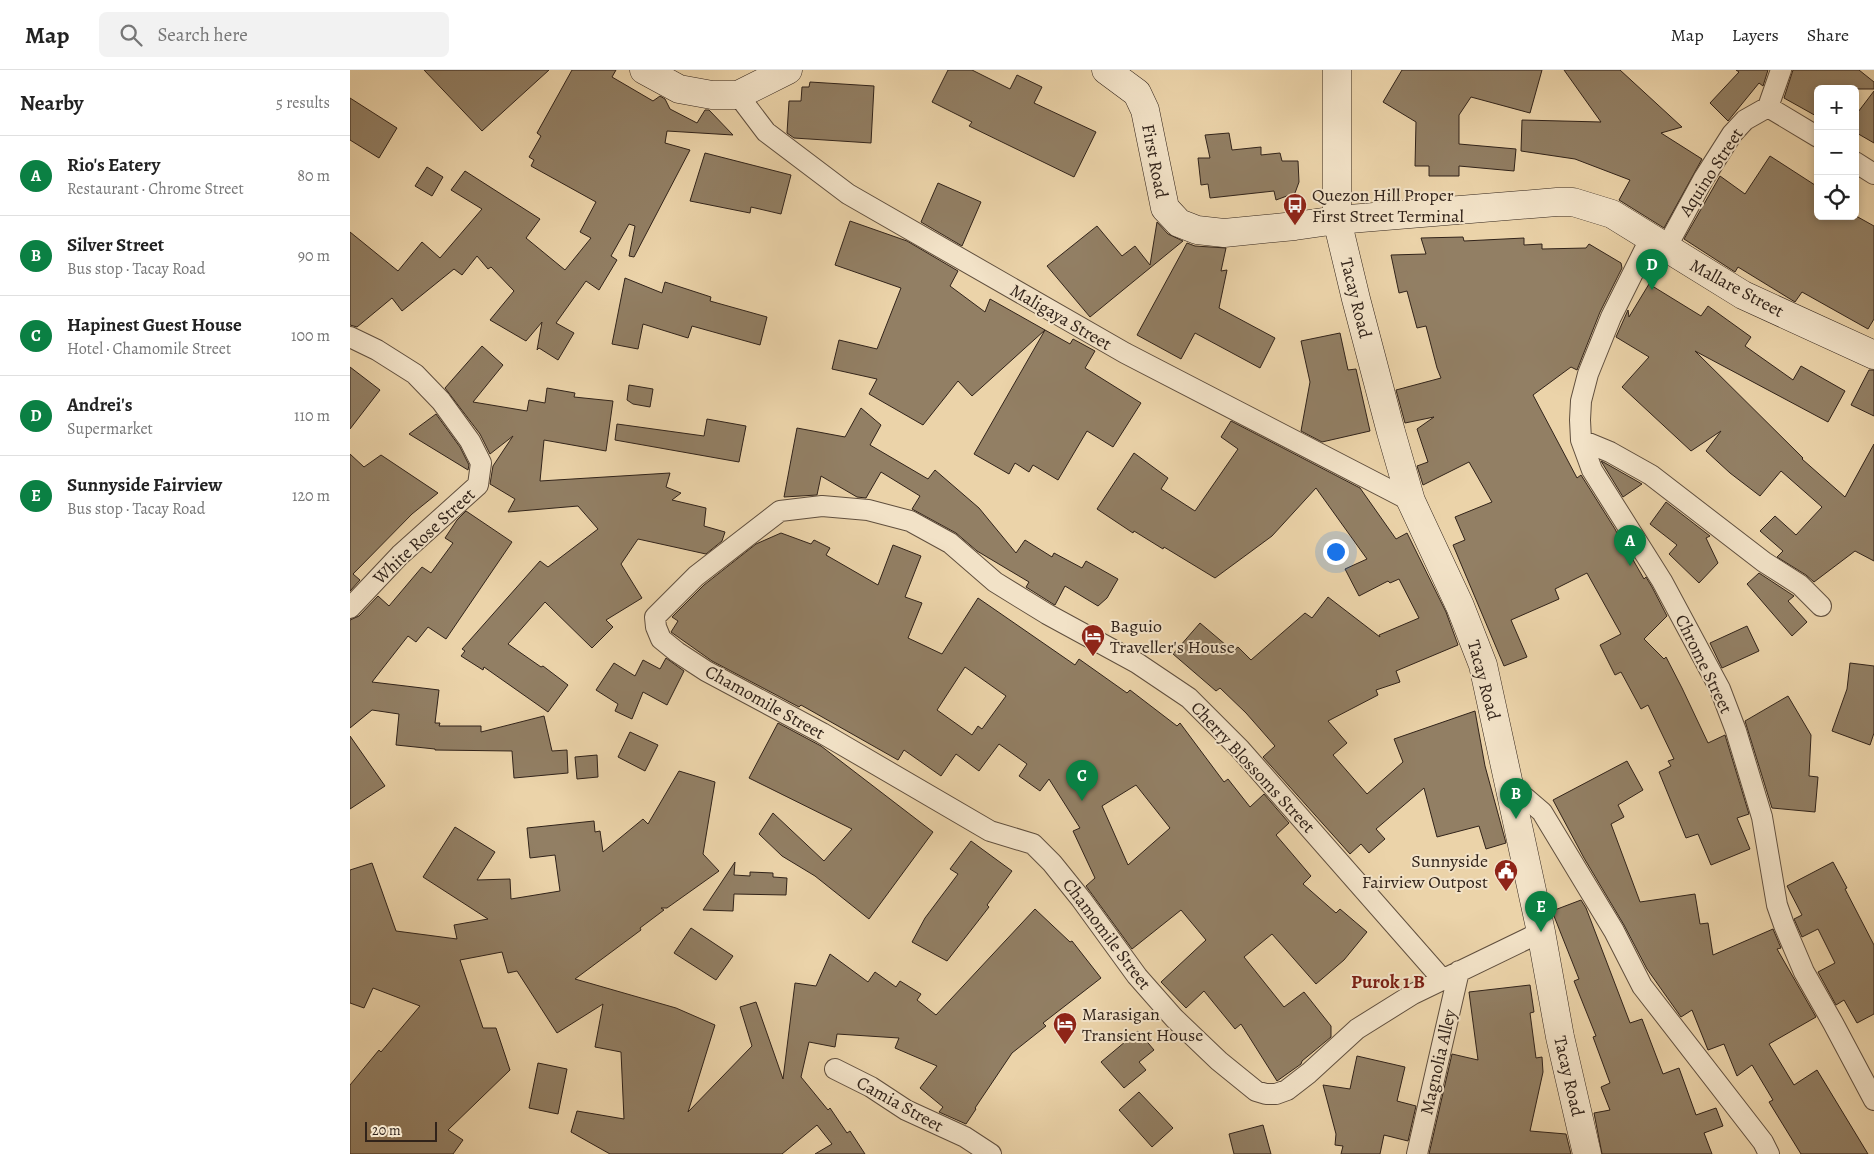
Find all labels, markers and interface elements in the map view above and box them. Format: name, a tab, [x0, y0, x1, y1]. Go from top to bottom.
search box	[99, 12, 449, 57]
text: Map	[25, 19, 69, 51]
icon: search	[117, 21, 145, 49]
text: Search here	[157, 22, 248, 48]
text: Map	[1671, 23, 1704, 47]
text: Layers	[1732, 23, 1779, 47]
text: Share	[1807, 23, 1849, 47]
map controls	[1814, 85, 1859, 220]
button: +	[1814, 85, 1859, 130]
text: Nearby	[20, 89, 83, 117]
text: 5 results	[276, 92, 330, 114]
street label: First Road	[1136, 122, 1174, 200]
street label: Aquino Street	[1673, 123, 1749, 222]
button: −	[1814, 130, 1859, 175]
text: Rio's Eatery	[67, 152, 160, 178]
text: A	[31, 165, 41, 187]
text: 80 m	[297, 165, 330, 187]
button: locate	[1814, 175, 1859, 220]
text: Restaurant · Chrome Street	[67, 178, 244, 200]
place label: Quezon Hill Proper First Street Terminal	[1312, 183, 1464, 228]
bus stop icon: Quezon Hill Proper First Street Terminal	[1282, 192, 1308, 226]
text: Silver Street	[67, 232, 164, 258]
text: B	[31, 245, 41, 267]
text: 90 m	[298, 245, 330, 267]
pin: D	[1636, 249, 1668, 290]
street label: Mallare Street	[1686, 253, 1788, 323]
street label: Tacay Road	[1334, 255, 1378, 341]
text: Bus stop · Tacay Road	[67, 258, 205, 280]
street label: Maligaya Street	[1006, 278, 1116, 356]
text: Hapinest Guest House	[67, 312, 242, 338]
text: C	[31, 325, 41, 347]
text: 100 m	[291, 325, 330, 347]
text: Hotel · Chamomile Street	[67, 338, 231, 360]
text: Andrei's	[67, 392, 132, 418]
text: D	[30, 405, 42, 427]
text: 110 m	[294, 405, 330, 427]
text: Supermarket	[67, 418, 153, 440]
text: Sunnyside Fairview	[67, 472, 222, 498]
street label: White Rose Street	[367, 482, 480, 590]
text: E	[31, 485, 41, 507]
text: 120 m	[292, 485, 330, 507]
text: Bus stop · Tacay Road	[67, 498, 205, 520]
pin: A	[1614, 525, 1646, 566]
your location	[1323, 539, 1349, 565]
street label: Chrome Street	[1670, 610, 1738, 718]
place label: Baguio Traveller's House	[1110, 614, 1235, 659]
hotel icon: Baguio Traveller's House	[1080, 623, 1106, 657]
street label: Tacay Road	[1462, 637, 1506, 723]
street label: Chamomile Street	[701, 659, 829, 745]
street label: Cherry Blossoms Street	[1186, 696, 1321, 838]
pin: C	[1066, 760, 1098, 801]
pin: B	[1500, 778, 1532, 819]
place label: Sunnyside Fairview Outpost	[1362, 849, 1488, 894]
public building icon: Sunnyside Fairview Outpost	[1493, 858, 1519, 892]
street label: Chamomile Street	[1057, 873, 1157, 995]
pin: E	[1525, 891, 1557, 932]
district label: Purok 1 B	[1351, 969, 1425, 995]
place label: Marasigan Transient House	[1082, 1002, 1203, 1047]
street label: Magnolia Alley	[1414, 1006, 1462, 1117]
hotel icon: Marasigan Transient House	[1052, 1011, 1078, 1045]
street label: Tacay Road	[1548, 1033, 1590, 1119]
street label: Camia Street	[852, 1070, 948, 1138]
scale bar	[365, 1119, 438, 1142]
text: 20 m	[372, 1121, 401, 1140]

